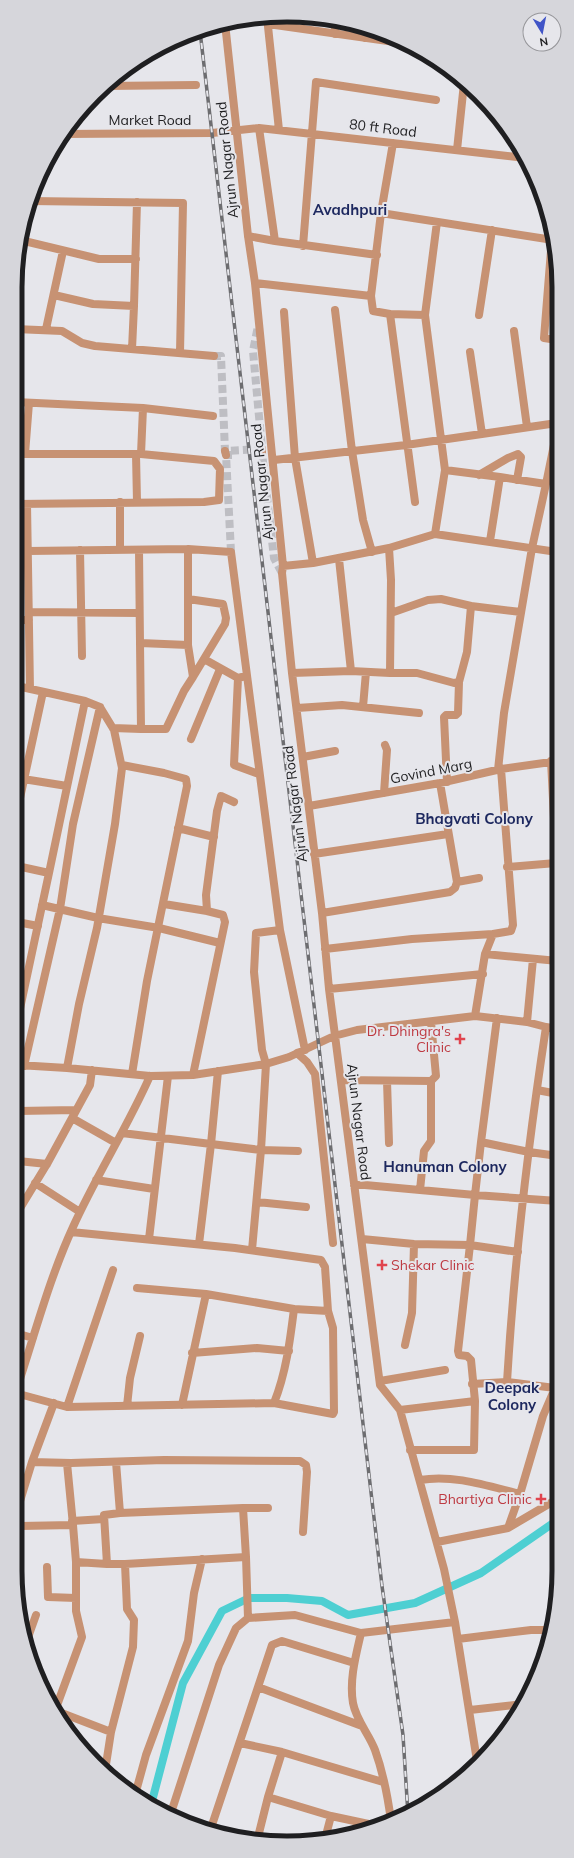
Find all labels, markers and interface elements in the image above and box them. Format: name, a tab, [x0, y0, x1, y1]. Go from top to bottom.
north arrow	[522, 12, 562, 52]
text: N	[538, 34, 549, 49]
street label: Ajrun Nagar Road	[212, 101, 242, 219]
street label: Market Road	[108, 111, 192, 129]
street label: 80 ft Road	[348, 115, 418, 141]
district label: Avadhpuri	[313, 200, 387, 219]
street label: Ajrun Nagar Road	[247, 423, 277, 541]
street label: Ajrun Nagar Road	[279, 745, 311, 863]
street label: Govind Marg	[389, 754, 473, 788]
district label: Bhagvati Colony	[415, 809, 534, 828]
place label: Dr. Dhingra's Clinic	[367, 1022, 451, 1056]
marker: Dr. Dhingra's Clinic	[454, 1033, 466, 1045]
street label: Ajrun Nagar Road	[343, 1063, 375, 1181]
district label: Hanuman Colony	[383, 1157, 508, 1176]
place label: Shekar Clinic	[391, 1256, 475, 1274]
marker: Shekar Clinic	[376, 1259, 388, 1271]
district label: Deepak Colony	[485, 1378, 540, 1414]
place label: Bhartiya Clinic	[438, 1490, 532, 1508]
marker: Bhartiya Clinic	[535, 1493, 547, 1505]

